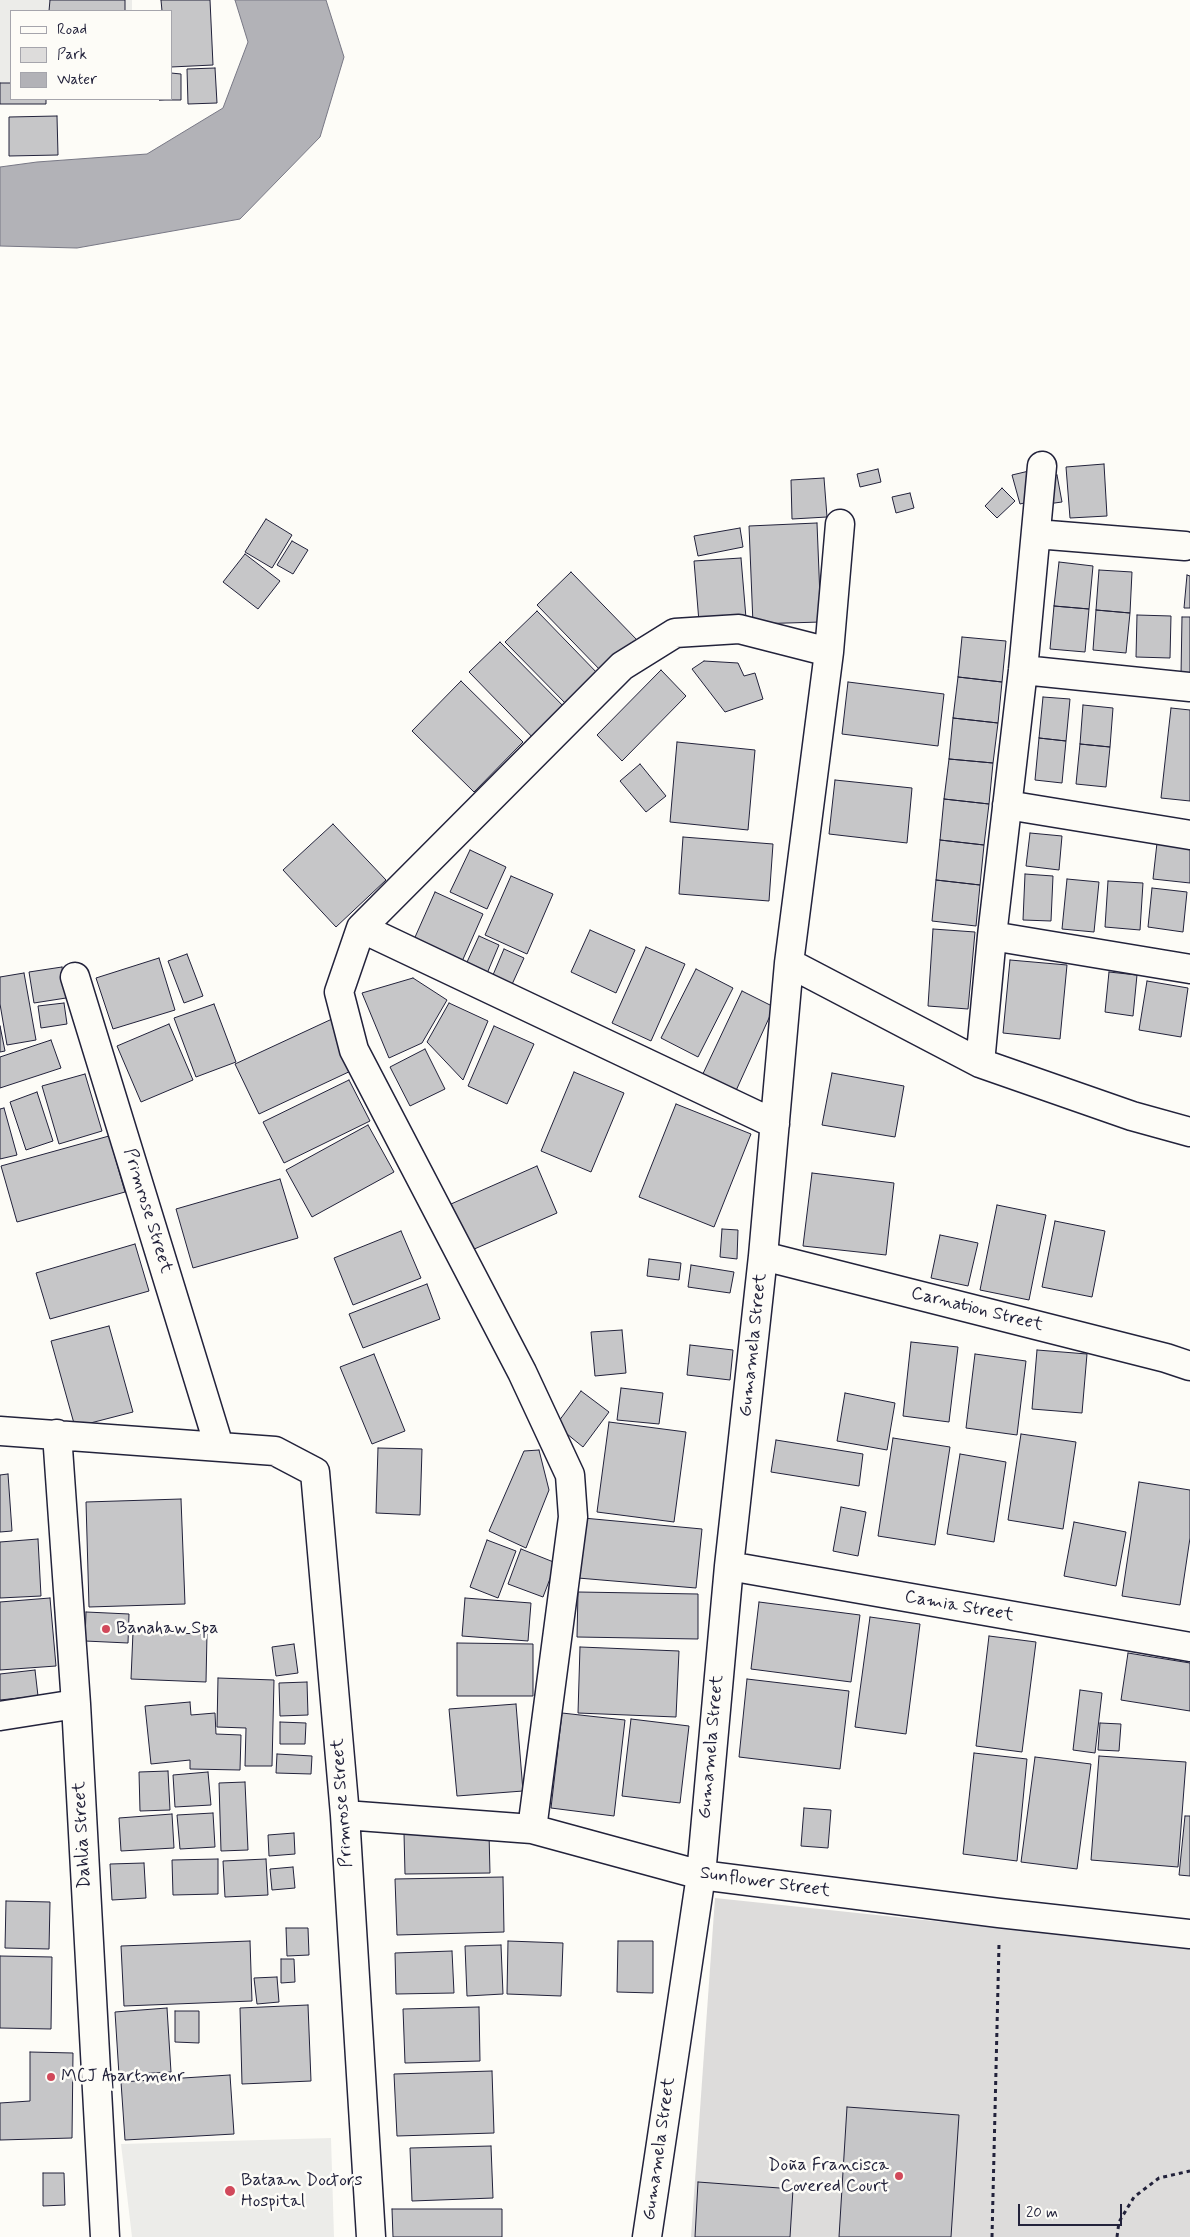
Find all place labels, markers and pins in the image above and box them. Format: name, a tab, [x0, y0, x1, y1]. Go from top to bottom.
place label: Banahaw Spa	[116, 1618, 218, 1640]
marker: Banahaw Spa	[100, 1623, 112, 1635]
place label: MCJ Apartmenr	[61, 2066, 184, 2088]
marker: MCJ Apartmenr	[45, 2071, 57, 2083]
place label: Doña Francisca Covered Court	[768, 2155, 889, 2198]
place label: Bataan Doctors Hospital	[241, 2170, 363, 2212]
marker: Doña Francisca Covered Court	[893, 2170, 905, 2182]
marker: Bataan Doctors Hospital	[223, 2184, 237, 2198]

